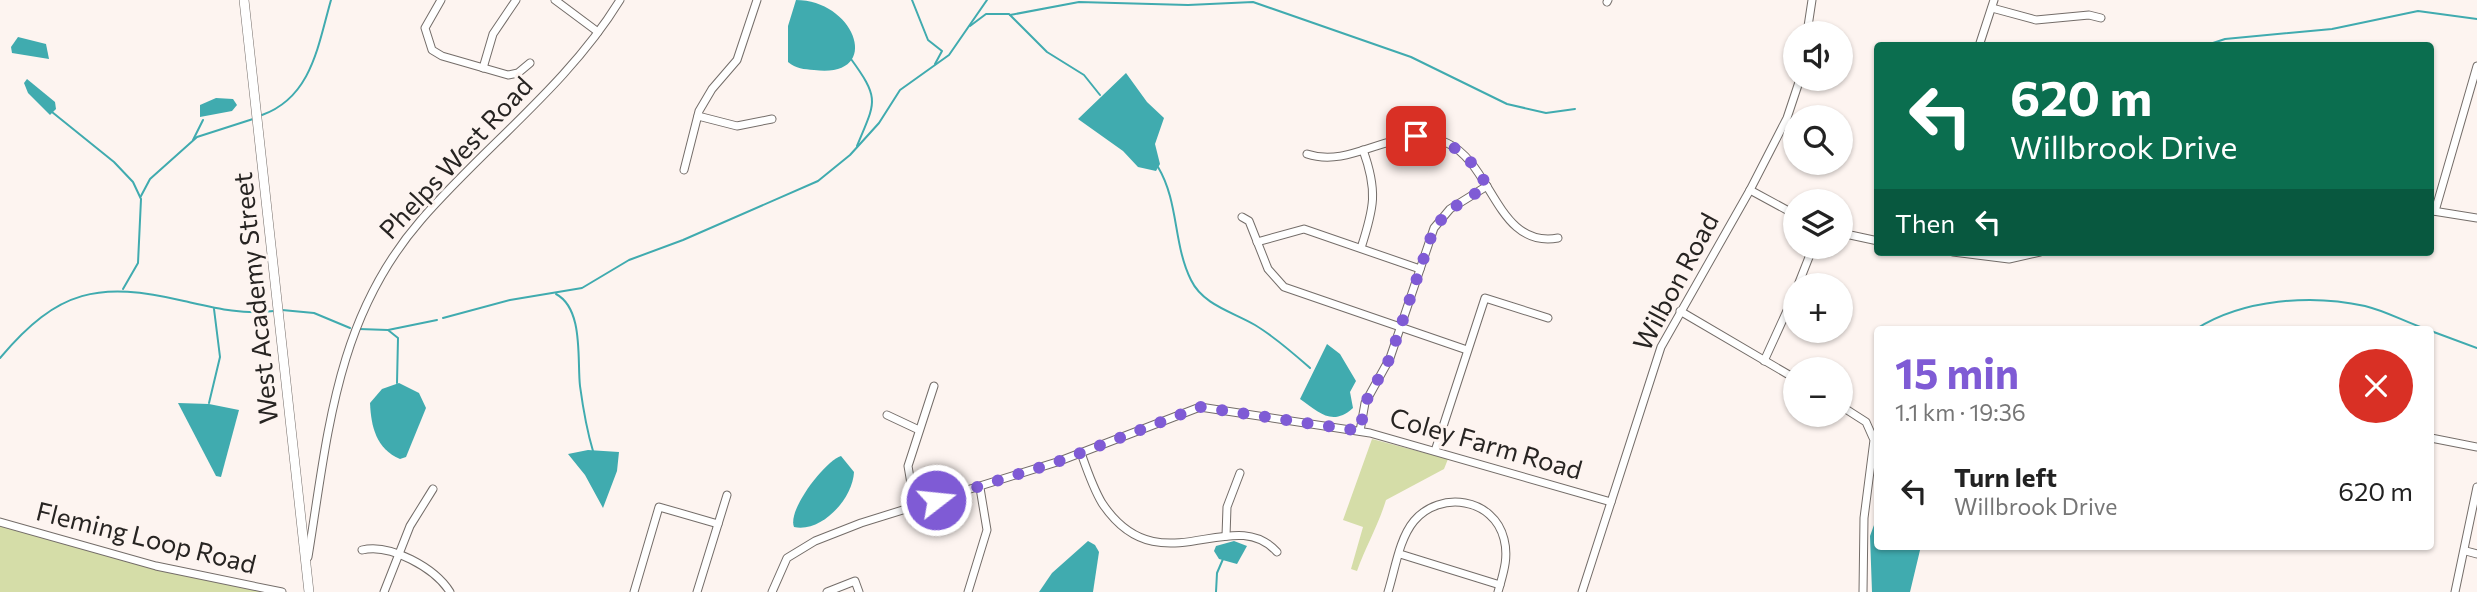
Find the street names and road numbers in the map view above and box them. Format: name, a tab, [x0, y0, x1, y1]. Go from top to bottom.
street label: Phelps West Road	[372, 70, 538, 244]
street label: West Academy Street	[226, 171, 283, 425]
street label: Wilbon Road	[1625, 207, 1724, 355]
street label: Coley Farm Road	[1387, 400, 1586, 485]
street label: Fleming Loop Road	[33, 494, 260, 579]

